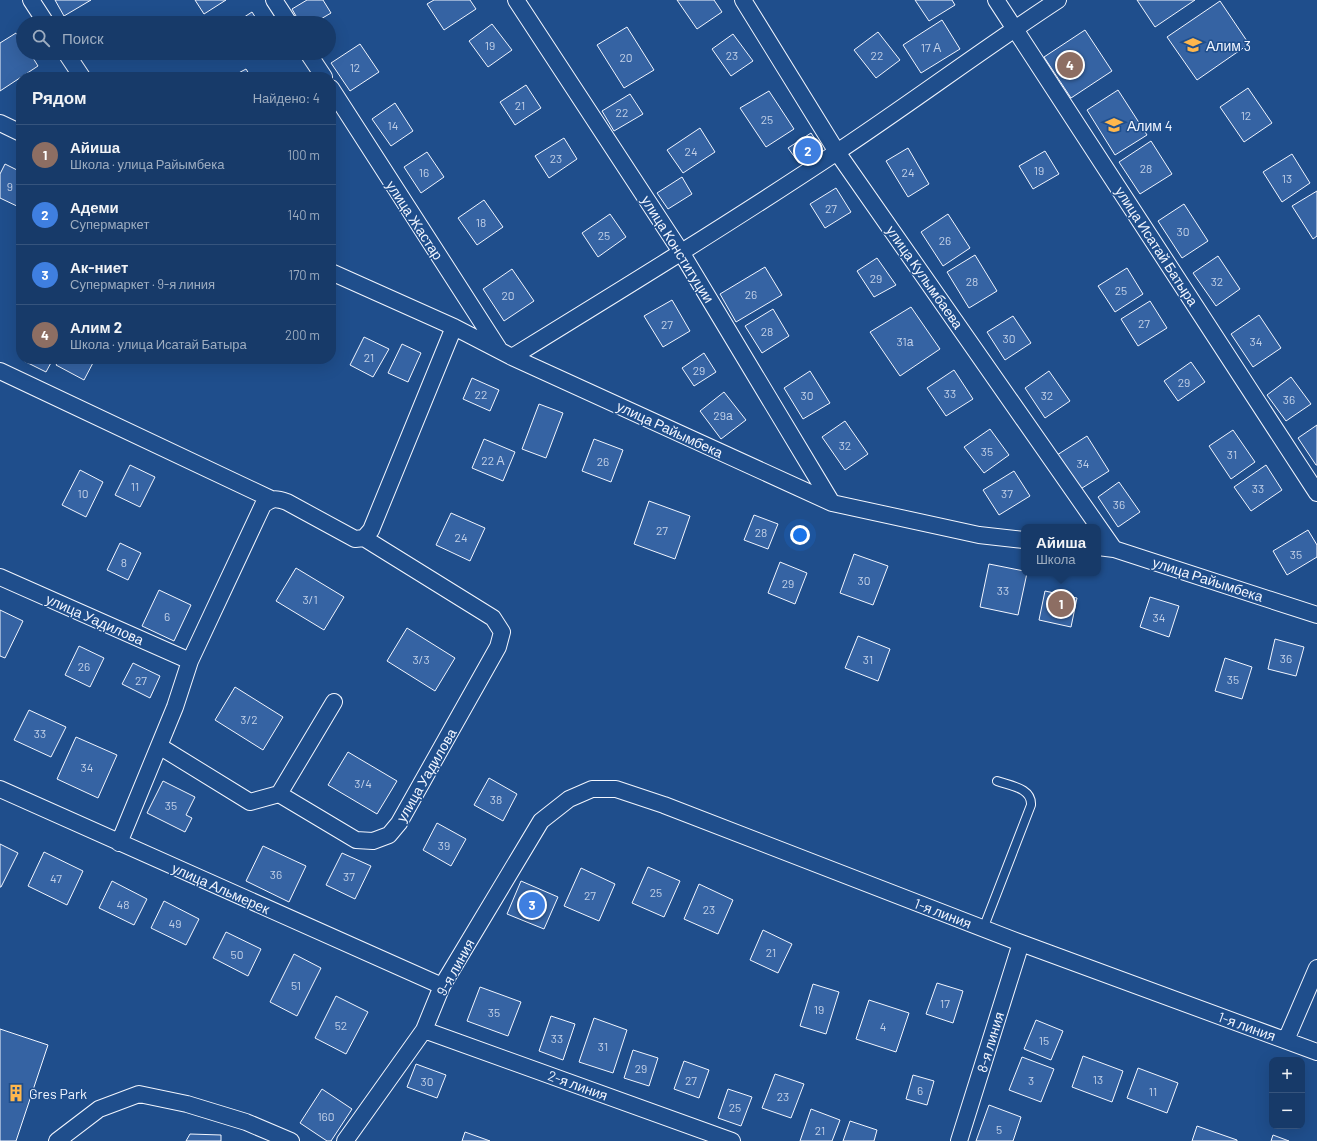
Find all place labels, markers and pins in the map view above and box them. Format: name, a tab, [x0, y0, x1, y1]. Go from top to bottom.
school or university icon: Алим 3	[1183, 35, 1203, 55]
place label: Алим 3	[1206, 37, 1251, 54]
pin: 4	[1057, 50, 1083, 80]
school or university icon: Алим 4	[1104, 115, 1124, 135]
place label: Алим 4	[1127, 117, 1172, 134]
pin: 2	[795, 136, 821, 166]
pin: 1	[1048, 589, 1074, 619]
pin: 3	[519, 890, 545, 920]
building icon: Gres Park	[6, 1083, 26, 1103]
place label: Gres Park	[29, 1085, 87, 1102]

